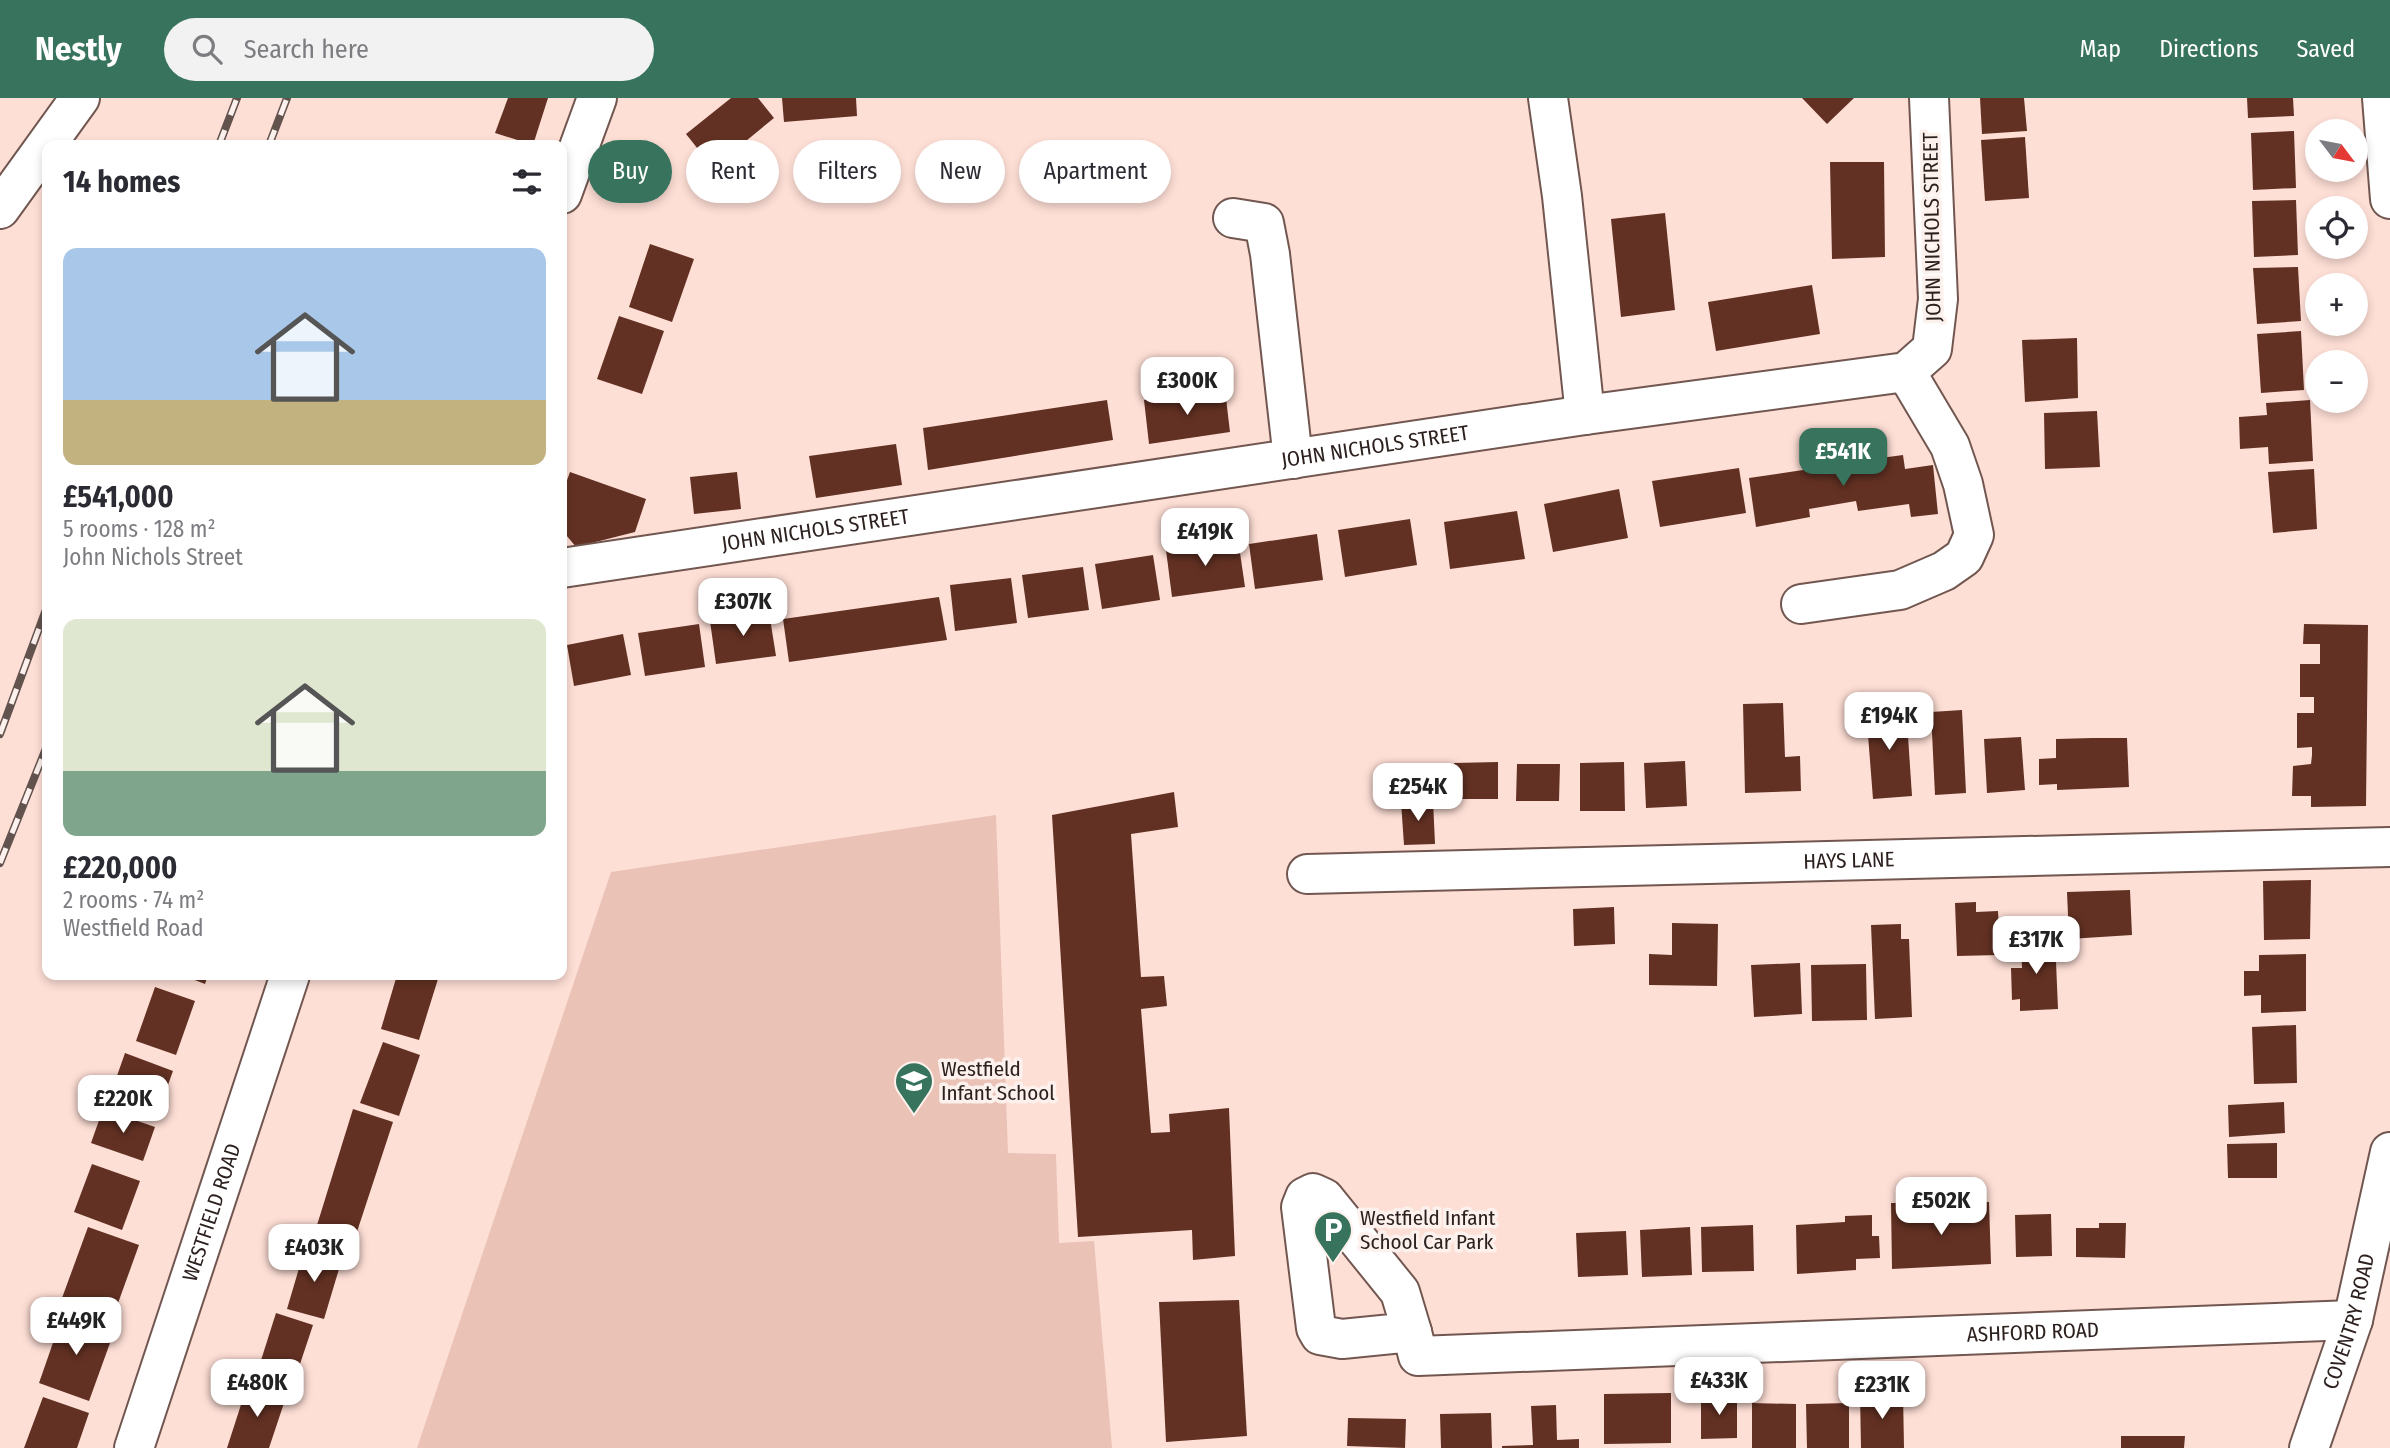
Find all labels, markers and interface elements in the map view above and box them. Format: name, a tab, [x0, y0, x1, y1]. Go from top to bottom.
search box	[164, 18, 654, 81]
text: Nestly	[35, 29, 122, 69]
icon: search	[188, 30, 226, 68]
text: Search here	[244, 34, 369, 65]
text: Map	[2080, 35, 2121, 63]
text: Directions	[2159, 35, 2258, 63]
text: Saved	[2296, 35, 2355, 63]
north arrow	[2305, 119, 2368, 182]
map controls	[2305, 119, 2368, 413]
street label: JOHN NICHOLS STREET	[1917, 132, 1947, 322]
chip: Buy	[588, 140, 672, 203]
chip: Rent	[686, 140, 779, 203]
chip: Filters	[793, 140, 901, 203]
chip: New	[915, 140, 1005, 203]
chip: Apartment	[1019, 140, 1171, 203]
icon: filters	[508, 163, 546, 201]
text: 14 homes	[63, 164, 180, 200]
button: locate	[2305, 196, 2368, 259]
button: +	[2305, 273, 2368, 336]
icon: home	[242, 294, 368, 420]
button: −	[2305, 350, 2368, 413]
pin: £300K	[1138, 358, 1236, 417]
text: £300K	[1157, 366, 1217, 394]
street label: JOHN NICHOLS STREET	[1279, 420, 1471, 473]
pin: £541K	[1794, 428, 1892, 488]
text: £541K	[1815, 437, 1871, 465]
text: £541,000	[63, 479, 174, 515]
street label: JOHN NICHOLS STREET	[720, 503, 911, 557]
pin: £419K	[1156, 508, 1254, 568]
text: 5 rooms · 128 m²	[63, 515, 216, 543]
text: £419K	[1177, 517, 1233, 545]
text: John Nichols Street	[63, 543, 243, 571]
pin: £307K	[694, 578, 792, 638]
text: £307K	[714, 587, 772, 615]
icon: home	[242, 665, 368, 791]
pin: £194K	[1840, 692, 1938, 752]
text: £194K	[1860, 701, 1918, 729]
pin: £254K	[1369, 764, 1467, 823]
text: £254K	[1389, 772, 1447, 800]
street label: HAYS LANE	[1803, 846, 1895, 875]
text: £220,000	[63, 850, 177, 886]
text: 2 rooms · 74 m²	[63, 886, 204, 914]
text: Westfield Road	[63, 914, 203, 942]
pin: £317K	[1987, 916, 2085, 976]
text: £317K	[2009, 925, 2063, 953]
place label: Westfield Infant School	[941, 1056, 1055, 1106]
school or university icon: Westfield Infant School	[893, 1060, 935, 1115]
pin: £220K	[74, 1076, 172, 1135]
text: £220K	[94, 1084, 152, 1112]
street label: WESTFIELD ROAD	[177, 1140, 247, 1285]
pin: £502K	[1892, 1178, 1990, 1237]
text: £502K	[1912, 1186, 1970, 1214]
place label: Westfield Infant School Car Park	[1360, 1205, 1496, 1255]
parking icon: Westfield Infant School Car Park	[1312, 1209, 1354, 1264]
pin: £403K	[265, 1224, 363, 1284]
text: £403K	[284, 1233, 344, 1261]
street label: COVENTRY ROAD	[2317, 1251, 2380, 1393]
pin: £449K	[27, 1298, 125, 1357]
text: £449K	[46, 1306, 106, 1334]
street label: ASHFORD ROAD	[1966, 1317, 2099, 1348]
pin: £433K	[1670, 1358, 1768, 1417]
pin: £480K	[208, 1360, 306, 1419]
pin: £231K	[1833, 1362, 1931, 1421]
text: £433K	[1690, 1366, 1748, 1394]
text: £480K	[227, 1368, 287, 1396]
text: £231K	[1854, 1370, 1910, 1398]

